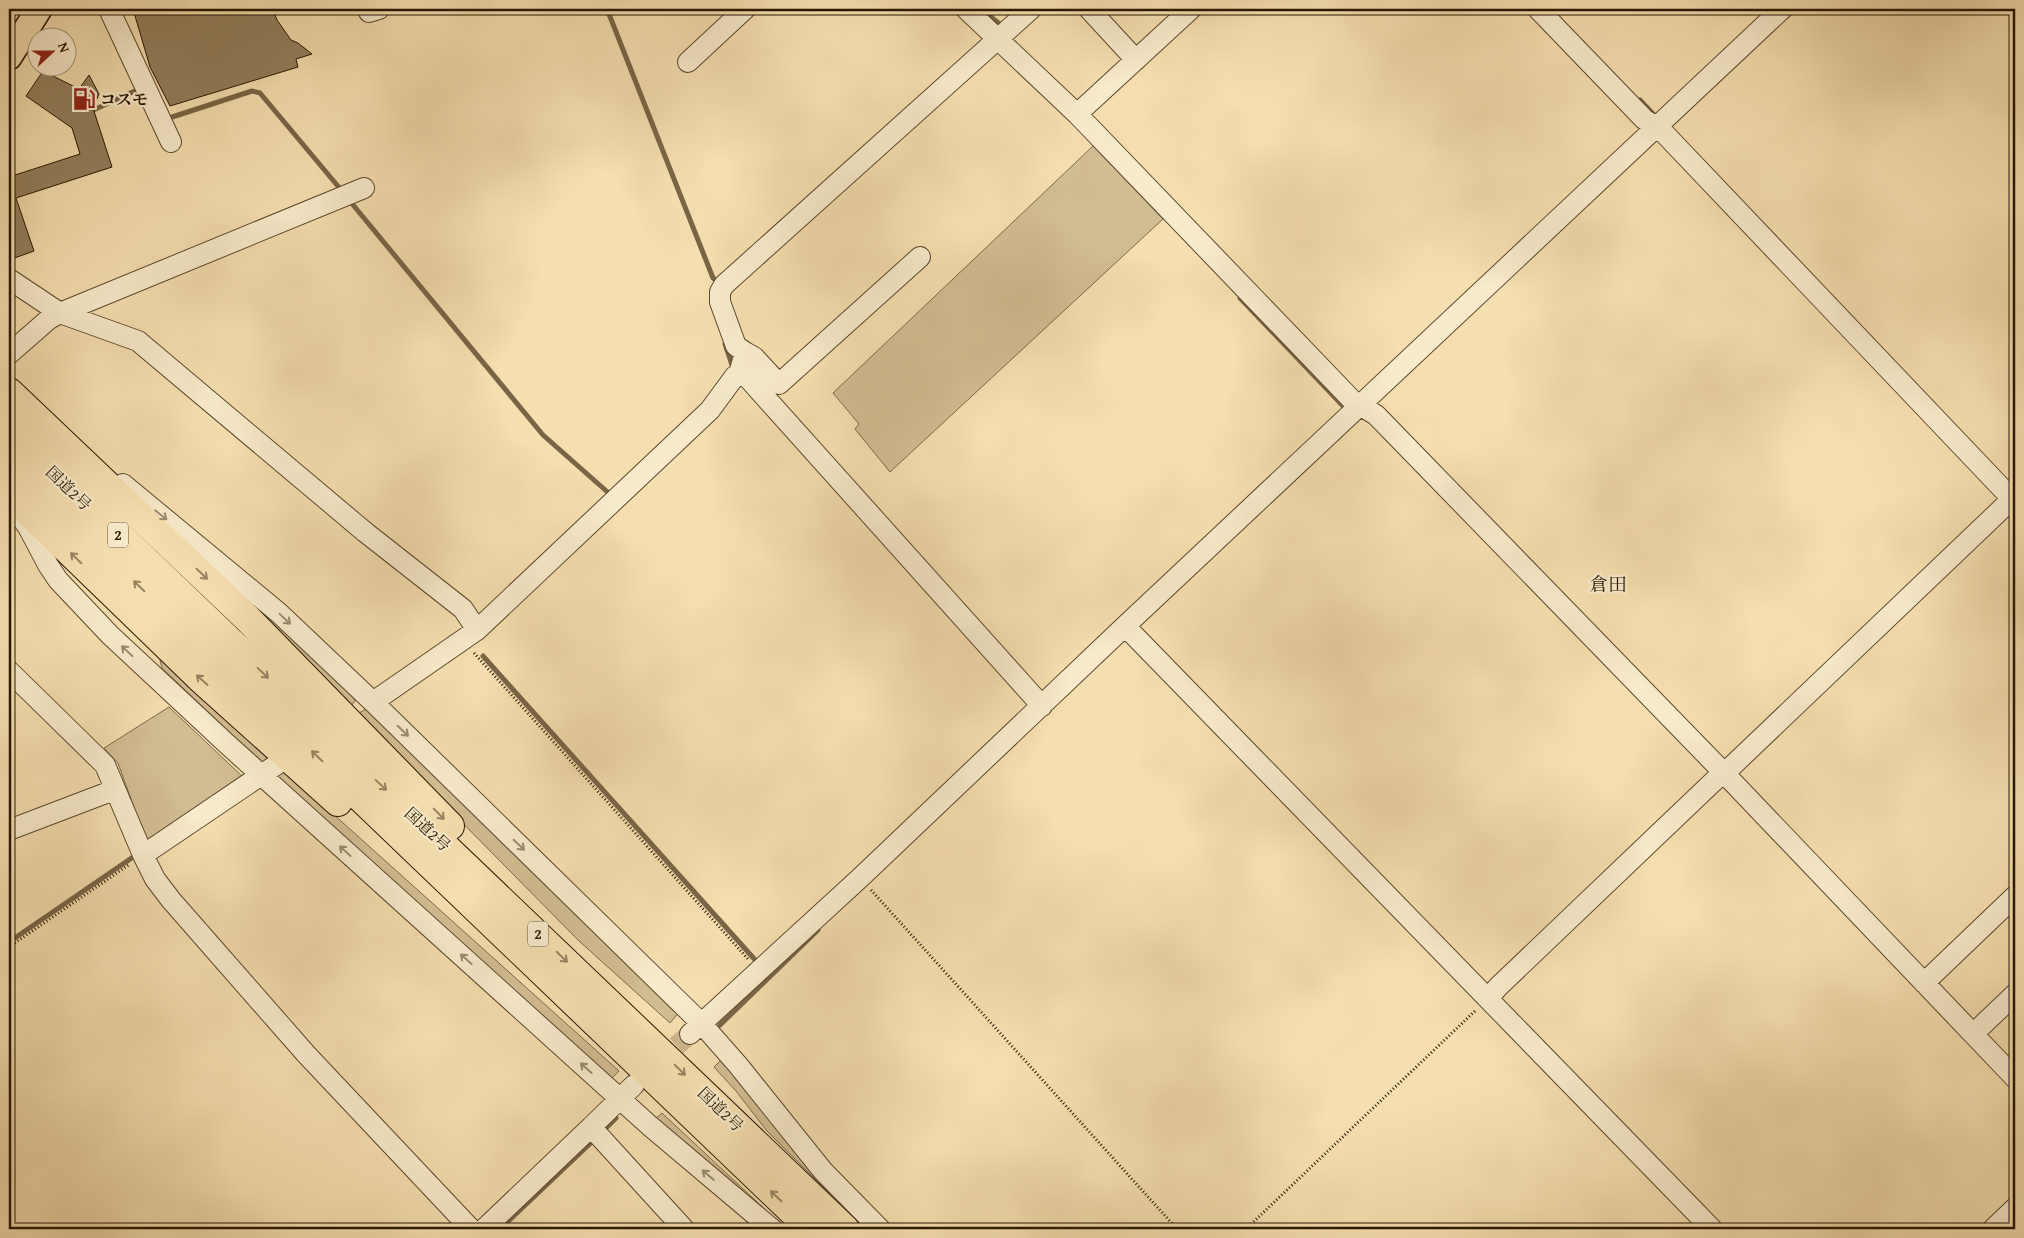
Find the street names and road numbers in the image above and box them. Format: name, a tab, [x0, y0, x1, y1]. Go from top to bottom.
street label: 国道2号	[41, 460, 97, 516]
road number: 2	[108, 522, 128, 548]
street label: 国道2号	[399, 801, 457, 857]
road number: 2	[528, 922, 548, 946]
street label: 国道2号	[693, 1081, 749, 1137]

